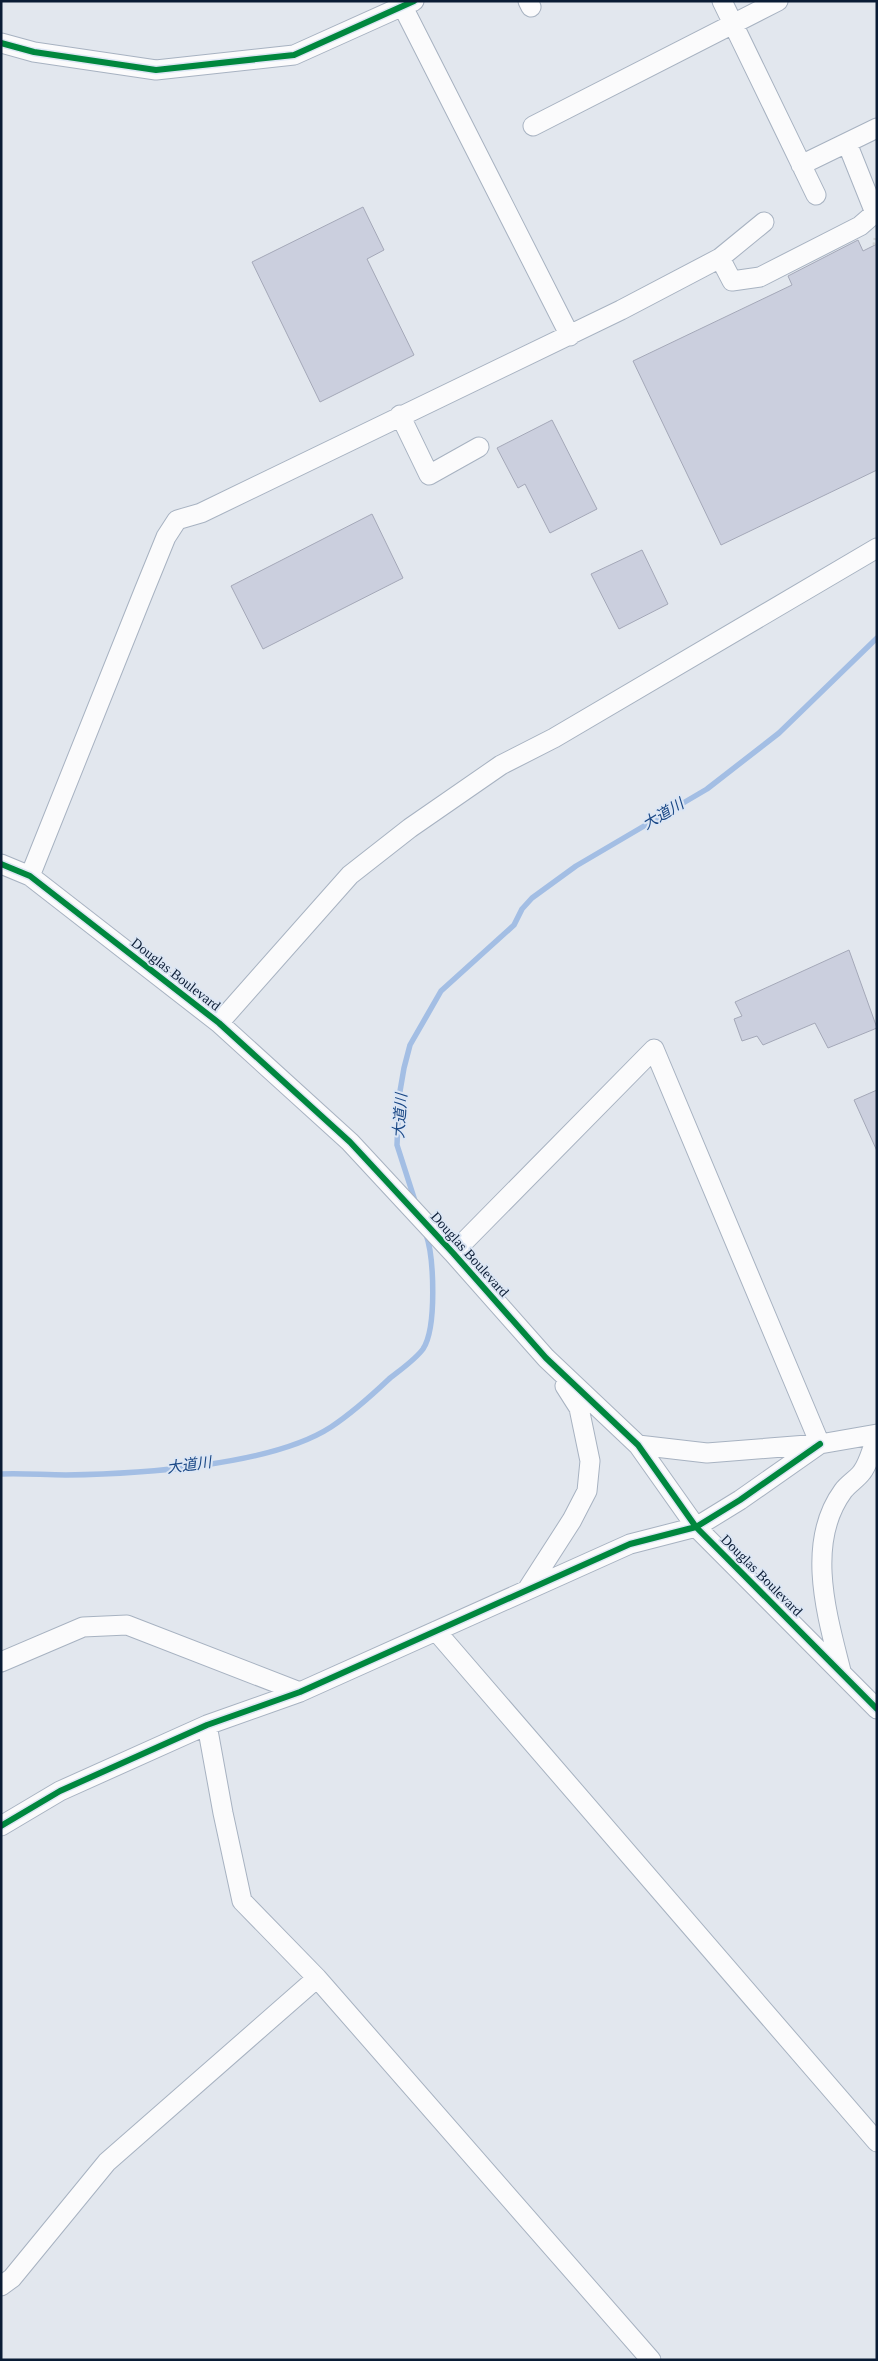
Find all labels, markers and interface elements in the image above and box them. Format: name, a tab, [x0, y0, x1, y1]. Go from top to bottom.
water label: 大道川	[640, 795, 688, 832]
street label: Douglas Boulevard	[128, 935, 223, 1014]
water label: 大道川	[390, 1091, 410, 1139]
street label: Douglas Boulevard	[428, 1209, 511, 1300]
water label: 大道川	[166, 1454, 214, 1476]
street label: Douglas Boulevard	[718, 1532, 805, 1619]

